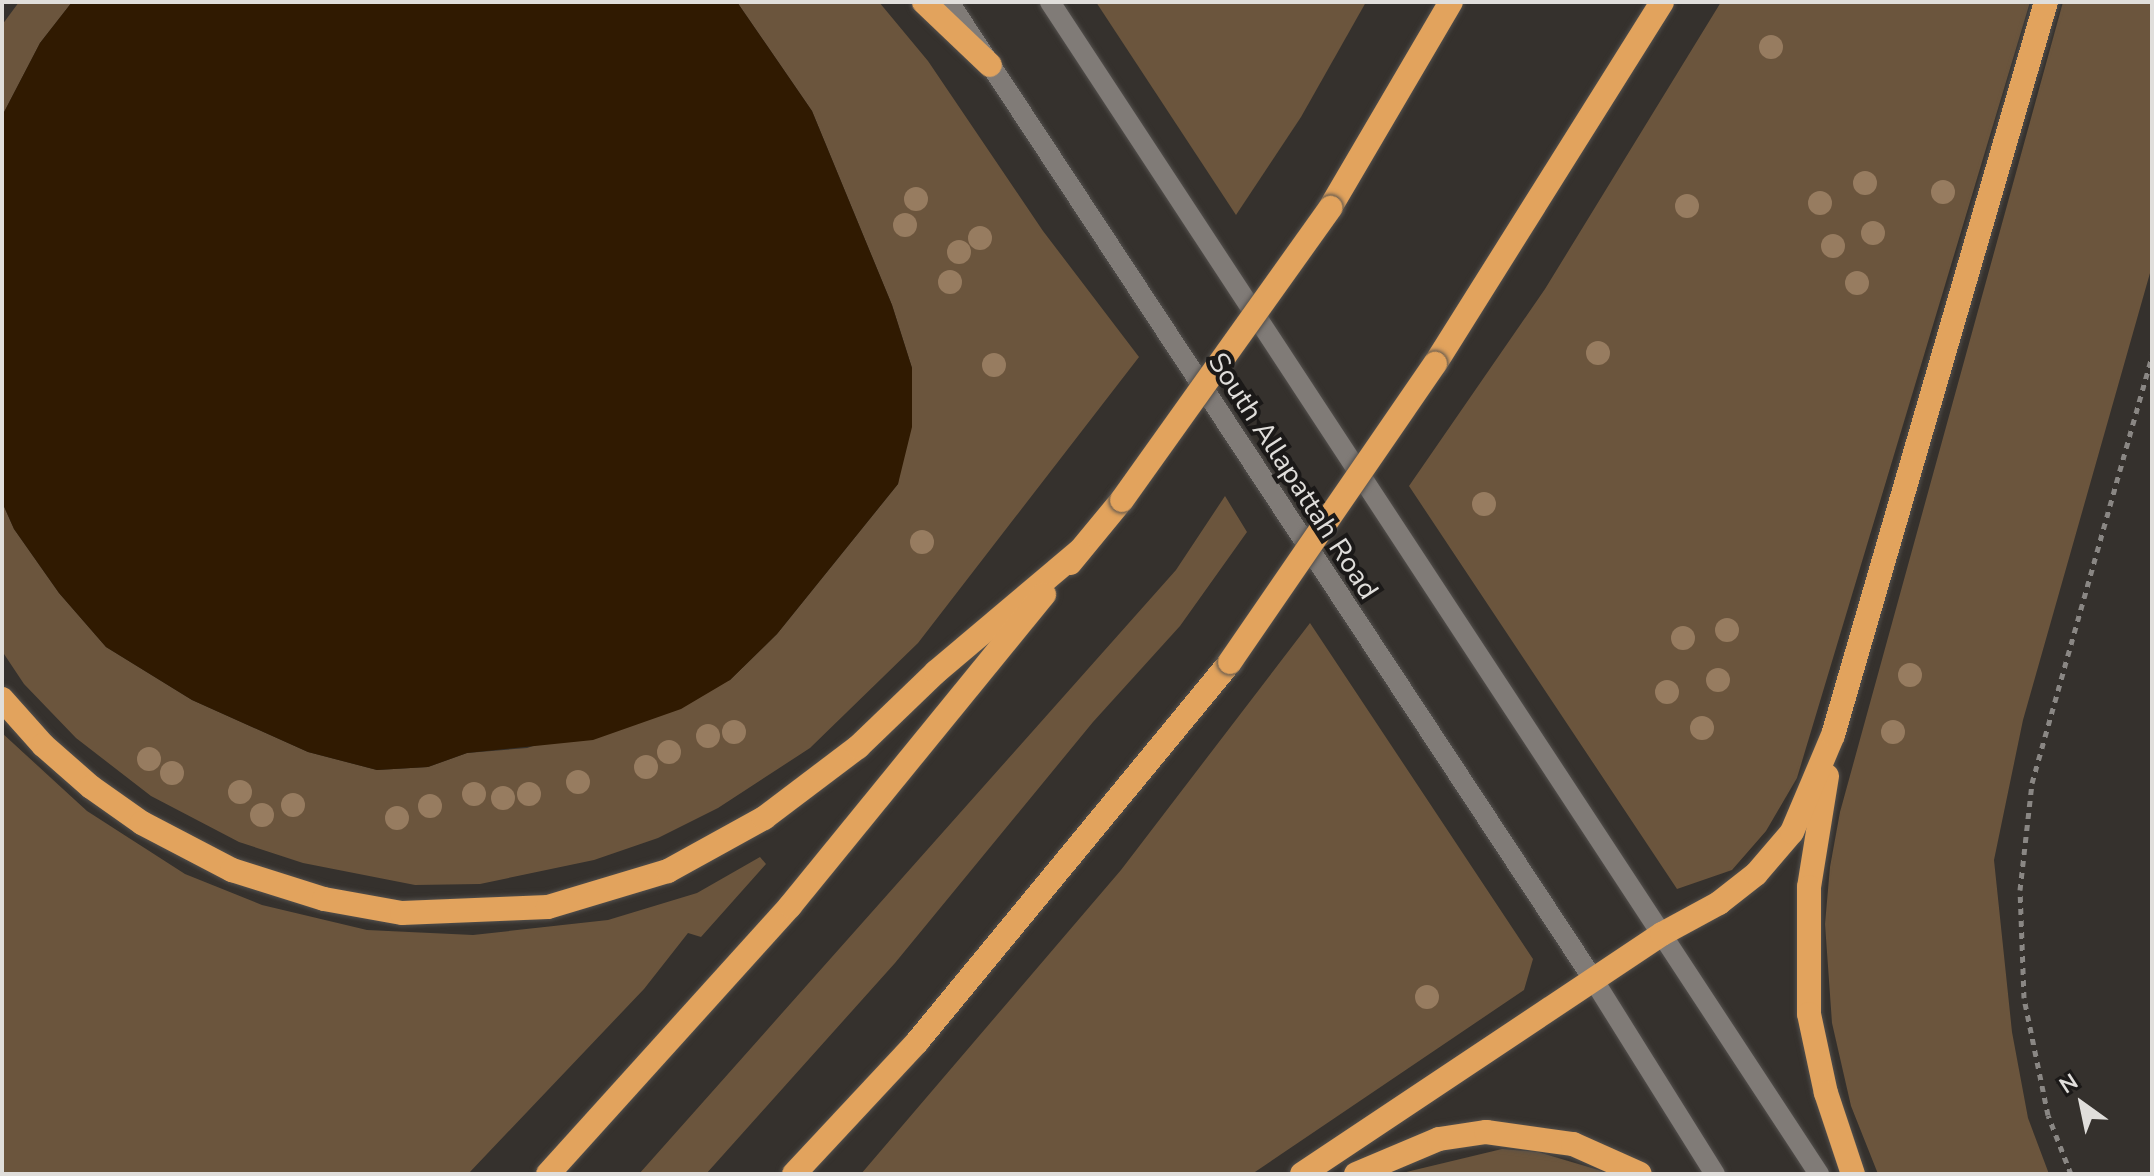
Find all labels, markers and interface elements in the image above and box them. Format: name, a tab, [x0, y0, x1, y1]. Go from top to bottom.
street label: South Allapattah Road	[1201, 347, 1385, 605]
north arrow	[2042, 1064, 2122, 1144]
text: N	[2054, 1067, 2084, 1101]

